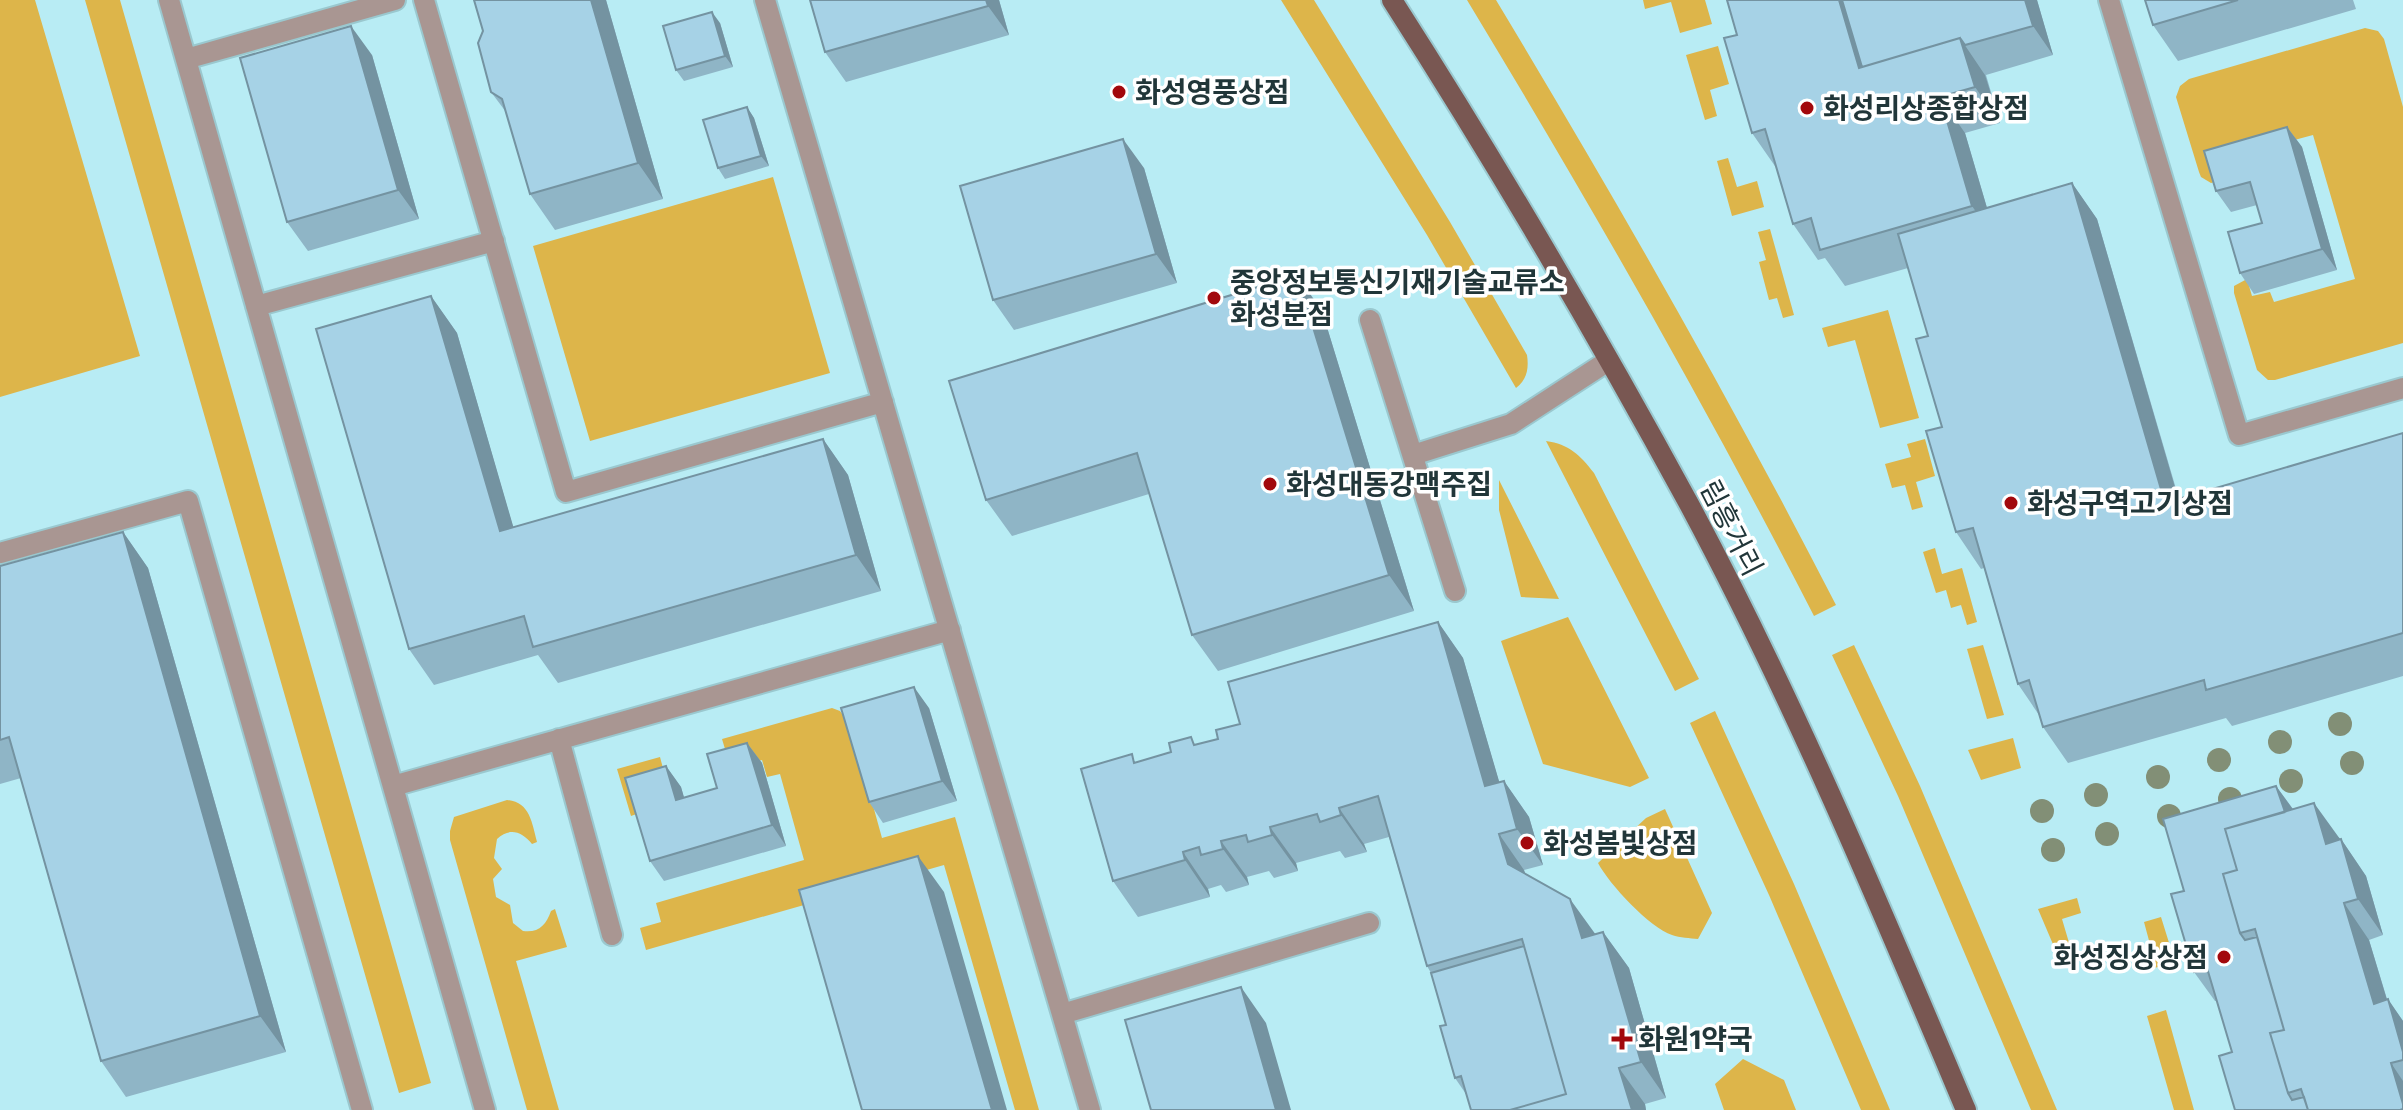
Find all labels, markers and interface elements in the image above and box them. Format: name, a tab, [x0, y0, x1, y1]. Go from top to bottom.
place label: 화성영풍상점	[1135, 76, 1290, 109]
marker: 화성영풍상점	[1110, 83, 1128, 101]
place label: 화성리상종합상점	[1823, 92, 2029, 125]
marker: 화성리상종합상점	[1798, 99, 1816, 117]
place label: 중앙정보통신기재기술교류소 화성분점	[1230, 266, 1565, 331]
marker: 중앙정보통신기재기술교류소 화성분점	[1205, 289, 1223, 307]
place label: 화성대동강맥주집	[1286, 468, 1492, 501]
marker: 화성대동강맥주집	[1261, 475, 1279, 493]
street label: 림흥거리	[1693, 475, 1769, 581]
place label: 화성구역고기상점	[2027, 487, 2233, 520]
marker: 화성구역고기상점	[2002, 494, 2020, 512]
place label: 화성봄빛상점	[1543, 827, 1698, 860]
marker: 화성봄빛상점	[1518, 834, 1536, 852]
place label: 화성징상상점	[2053, 941, 2208, 974]
marker: 화성징상상점	[2215, 948, 2233, 966]
place label: 화원1약국	[1638, 1023, 1753, 1056]
marker: 화원1약국	[1613, 1030, 1631, 1048]

